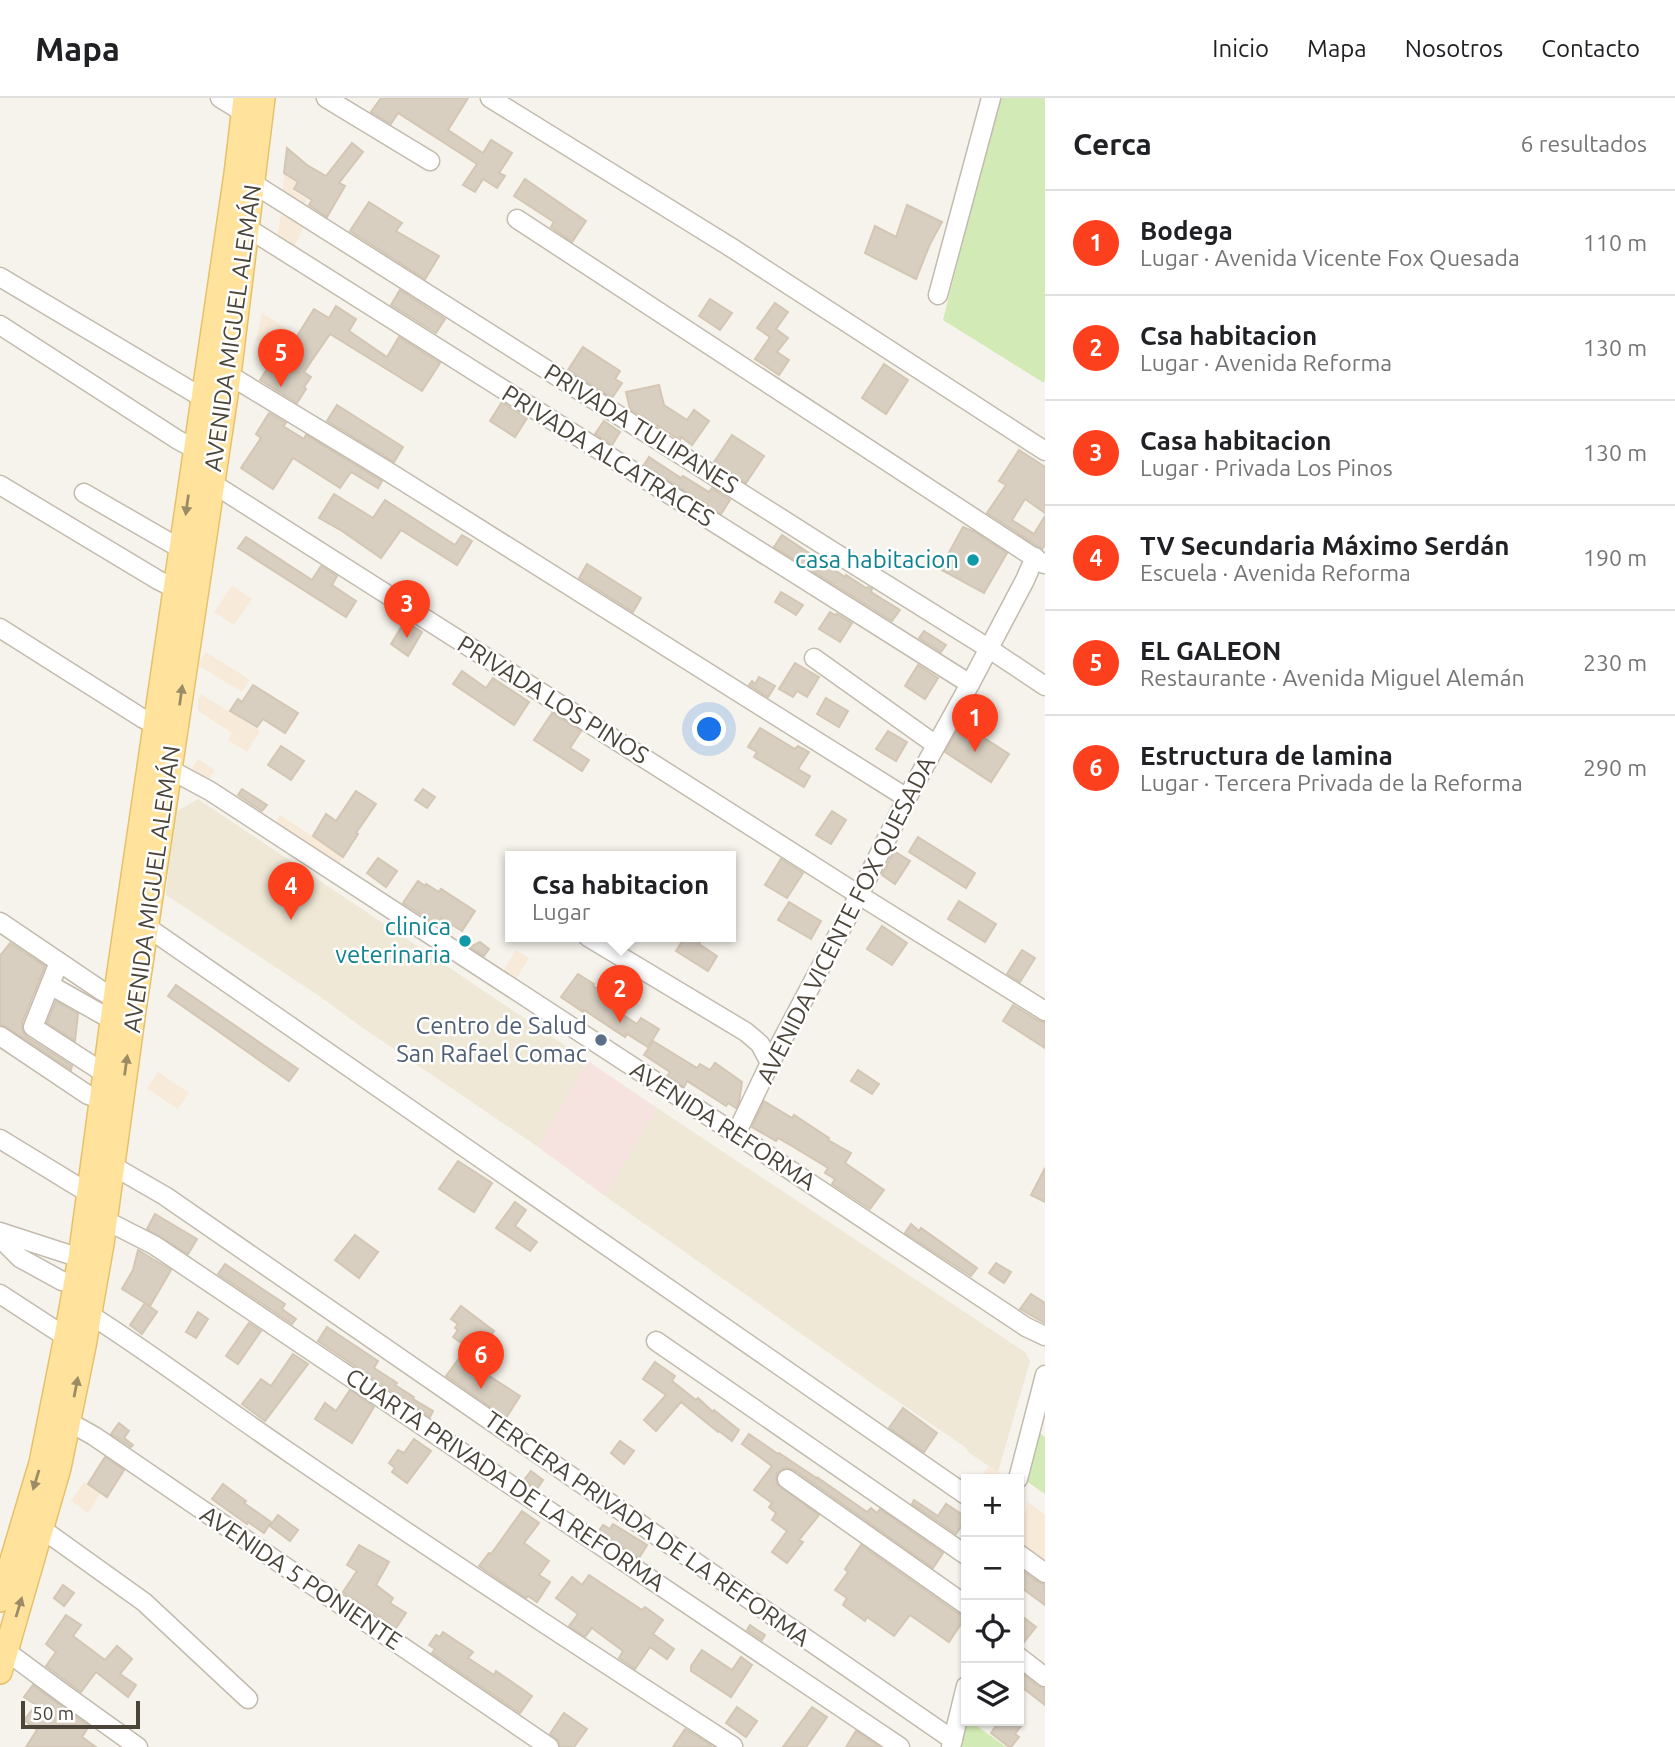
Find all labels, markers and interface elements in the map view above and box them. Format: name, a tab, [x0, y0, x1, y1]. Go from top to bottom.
text: Mapa	[35, 30, 120, 67]
text: Inicio	[1212, 35, 1269, 62]
text: Mapa	[1307, 35, 1367, 62]
text: Nosotros	[1405, 35, 1503, 62]
text: Contacto	[1541, 35, 1640, 62]
text: Cerca	[1073, 127, 1152, 161]
text: 6 resultados	[1521, 131, 1647, 156]
street label: AVENIDA MIGUEL ALEMÁN	[198, 183, 266, 473]
text: Bodega	[1140, 216, 1233, 245]
text: 1	[1090, 230, 1102, 255]
text: 110 m	[1583, 230, 1647, 255]
text: Lugar · Avenida Vicente Fox Quesada	[1140, 245, 1520, 270]
text: Csa habitacion	[1140, 321, 1317, 350]
pin: 5	[258, 329, 304, 387]
text: 2	[1090, 335, 1102, 360]
text: 130 m	[1583, 335, 1647, 360]
text: Lugar · Avenida Reforma	[1140, 350, 1392, 375]
street label: PRIVADA TULIPANES	[540, 358, 743, 499]
street label: PRIVADA ALCATRACES	[497, 379, 719, 532]
text: Casa habitacion	[1140, 426, 1331, 455]
text: 3	[1090, 440, 1102, 465]
text: 130 m	[1583, 440, 1647, 465]
text: Lugar · Privada Los Pinos	[1140, 455, 1393, 480]
one-way arrow	[182, 494, 193, 516]
text: TV Secundaria Máximo Serdán	[1140, 531, 1510, 560]
text: 4	[1090, 545, 1102, 570]
text: 190 m	[1583, 545, 1647, 570]
place label: casa habitacion	[795, 546, 959, 573]
marker: casa habitacion	[965, 552, 981, 568]
text: Escuela · Avenida Reforma	[1140, 560, 1411, 585]
pin: 3	[384, 580, 430, 638]
street label: PRIVADA LOS PINOS	[453, 630, 654, 769]
text: EL GALEON	[1140, 636, 1281, 665]
text: 5	[1090, 650, 1102, 675]
text: 230 m	[1583, 650, 1647, 675]
text: Restaurante · Avenida Miguel Alemán	[1140, 665, 1525, 690]
one-way arrow	[176, 684, 187, 706]
pin: 1	[952, 694, 998, 752]
your location	[692, 712, 726, 746]
text: Estructura de lamina	[1140, 741, 1393, 770]
street label: AVENIDA MIGUEL ALEMÁN	[117, 744, 185, 1034]
street label: AVENIDA VICENTE FOX QUESADA	[751, 751, 940, 1088]
text: 6	[1090, 755, 1102, 780]
text: 290 m	[1583, 755, 1647, 780]
text: Lugar · Tercera Privada de la Reforma	[1140, 770, 1523, 795]
popup	[505, 851, 736, 942]
pin: 4	[268, 862, 314, 920]
text: Csa habitacion	[532, 870, 709, 899]
text: Lugar	[532, 899, 591, 924]
place label: clinica veterinaria	[335, 913, 451, 968]
marker: clinica veterinaria	[457, 933, 473, 949]
pin: 2	[597, 965, 643, 1023]
place label: Centro de Salud San Rafael Comac	[396, 1012, 587, 1067]
marker: Centro de Salud San Rafael Comac	[593, 1032, 609, 1048]
one-way arrow	[121, 1054, 132, 1076]
street label: AVENIDA REFORMA	[626, 1056, 821, 1196]
pin: 6	[458, 1331, 504, 1389]
street label: CUARTA PRIVADA DE LA REFORMA	[341, 1363, 670, 1597]
one-way arrow	[71, 1376, 82, 1398]
street label: TERCERA PRIVADA DE LA REFORMA	[480, 1406, 815, 1652]
one-way arrow	[30, 1470, 40, 1491]
map controls	[961, 1474, 1024, 1726]
button: +	[961, 1474, 1024, 1537]
street label: AVENIDA 5 PONIENTE	[196, 1500, 407, 1655]
button: −	[961, 1537, 1024, 1600]
one-way arrow	[15, 1596, 25, 1617]
button: locate	[961, 1600, 1024, 1663]
button: layers	[961, 1663, 1024, 1726]
scale bar	[21, 1698, 140, 1730]
text: 50 m	[32, 1702, 74, 1724]

